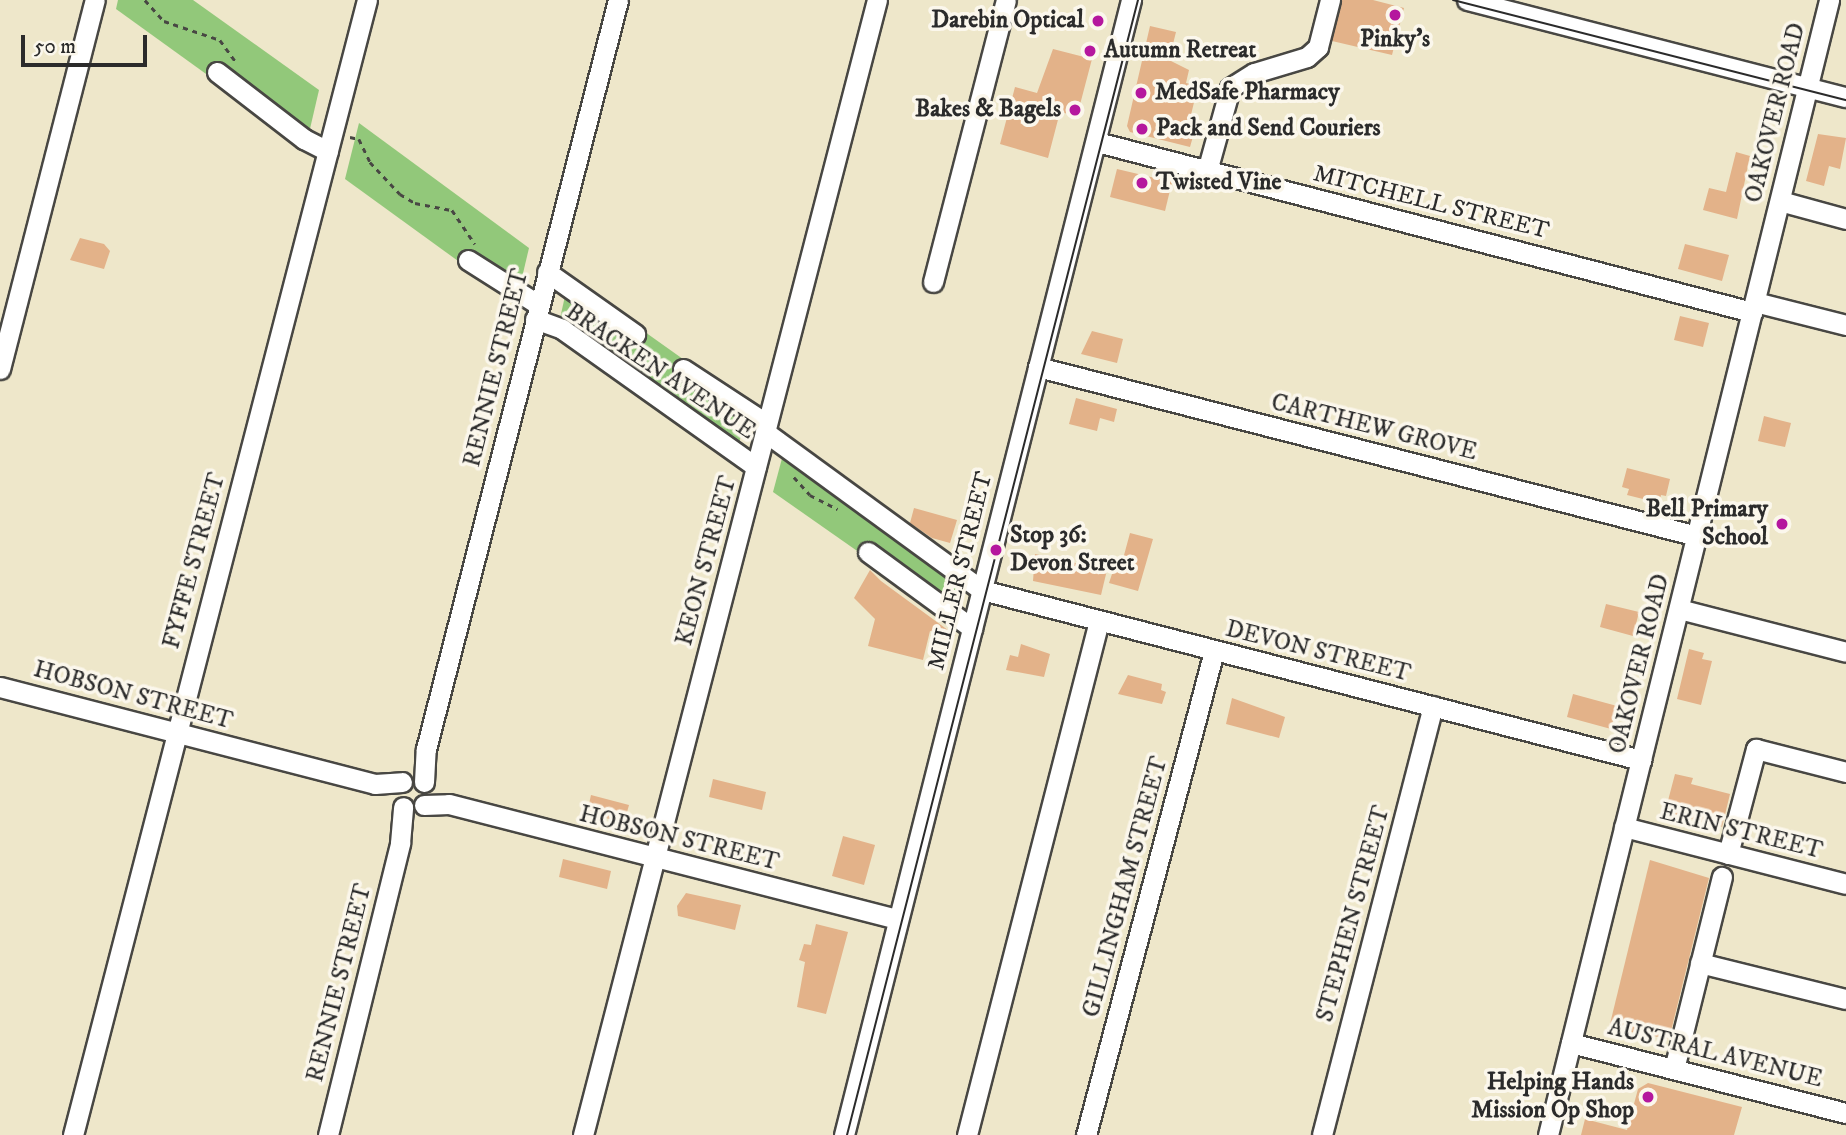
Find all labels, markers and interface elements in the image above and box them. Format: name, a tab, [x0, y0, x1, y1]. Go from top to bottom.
place label: Darebin Optical	[931, 7, 1084, 35]
marker: Pinky's	[1387, 7, 1403, 23]
marker: Darebin Optical	[1090, 13, 1106, 29]
street label: OAKOVER ROAD	[1740, 20, 1812, 206]
scale bar	[24, 21, 150, 65]
place label: Pinky's	[1360, 26, 1430, 54]
text: 50 m	[34, 34, 76, 60]
place label: Autumn Retreat	[1104, 37, 1256, 65]
marker: Autumn Retreat	[1082, 43, 1098, 59]
place label: MedSafe Pharmacy	[1155, 79, 1340, 107]
marker: MedSafe Pharmacy	[1133, 85, 1149, 101]
place label: Bakes & Bagels	[915, 96, 1061, 124]
marker: Bakes & Bagels	[1067, 102, 1083, 118]
place label: Pack and Send Couriers	[1156, 115, 1381, 143]
marker: Pack and Send Couriers	[1134, 121, 1150, 137]
street label: MITCHELL STREET	[1310, 160, 1552, 246]
place label: Twisted Vine	[1156, 169, 1281, 197]
marker: Twisted Vine	[1134, 175, 1150, 191]
street label: RENNIE STREET	[458, 266, 536, 470]
street label: BRACKEN AVENUE	[560, 298, 760, 446]
street label: CARTHEW GROVE	[1268, 388, 1480, 468]
street label: MILLER STREET	[922, 469, 1000, 673]
street label: FYFFE STREET	[158, 470, 232, 652]
street label: KEON STREET	[671, 473, 743, 649]
place label: Bell Primary School	[1646, 496, 1768, 552]
marker: Bell Primary School	[1774, 516, 1790, 532]
place label: Stop 36: Devon Street	[1010, 522, 1134, 578]
marker: Stop 36: Devon Street	[988, 542, 1004, 558]
street label: OAKOVER ROAD	[1604, 571, 1676, 757]
street label: DEVON STREET	[1222, 615, 1414, 689]
street label: HOBSON STREET	[30, 656, 236, 736]
street label: GILLINGHAM STREET	[1077, 753, 1175, 1021]
street label: ERIN STREET	[1657, 798, 1825, 866]
street label: HOBSON STREET	[576, 800, 782, 878]
street label: STEPHEN STREET	[1311, 803, 1397, 1025]
street label: RENNIE STREET	[301, 881, 379, 1085]
street label: AUSTRAL AVENUE	[1605, 1013, 1825, 1095]
place label: Helping Hands Mission Op Shop	[1471, 1069, 1634, 1125]
marker: Helping Hands Mission Op Shop	[1640, 1089, 1656, 1105]

